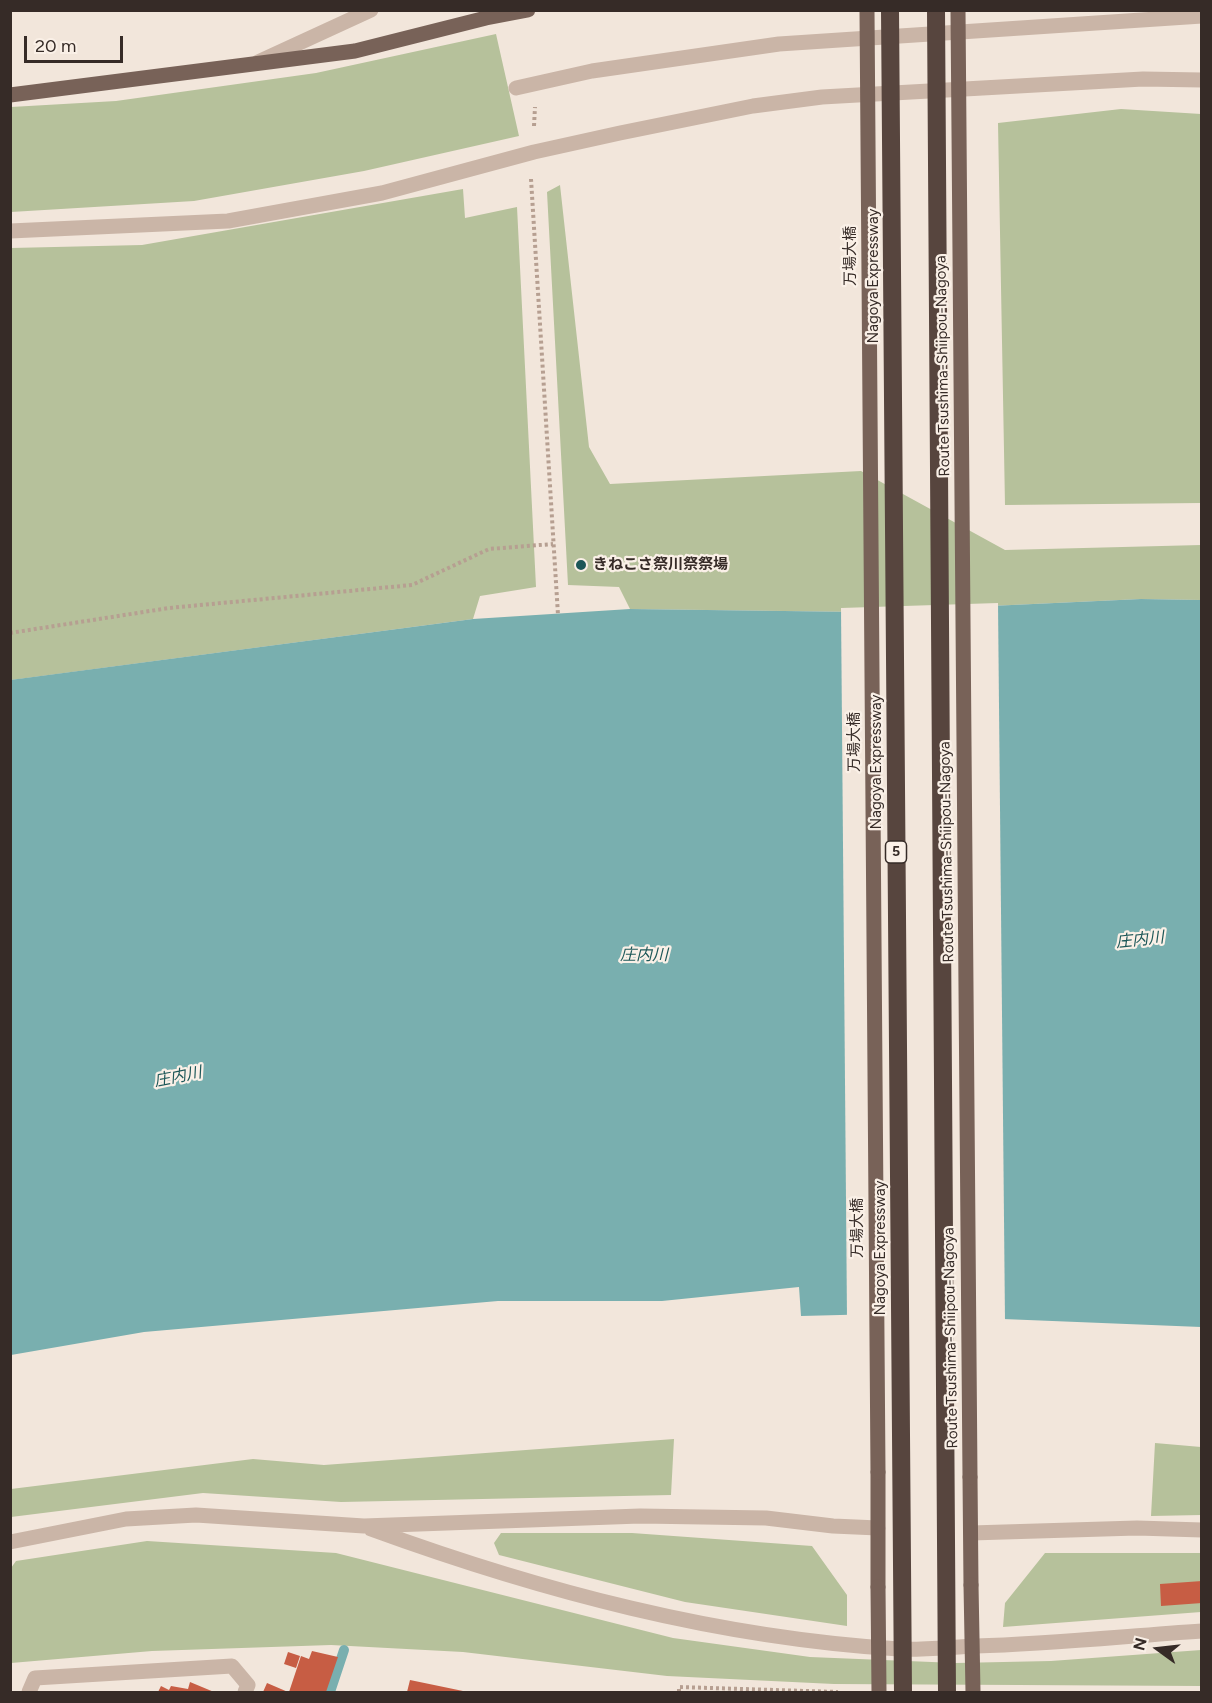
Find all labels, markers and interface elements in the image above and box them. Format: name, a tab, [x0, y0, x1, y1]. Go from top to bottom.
scale bar	[27, 24, 126, 62]
text: 20 m	[35, 35, 76, 57]
street label: Nagoya Expressway	[865, 209, 883, 343]
street label: 万場大橋	[842, 226, 860, 286]
street label: Route Tsushima-Shiipou-Nagoya	[932, 255, 954, 477]
place label: きねこさ祭川祭祭場	[593, 556, 728, 574]
marker: きねこさ祭川祭祭場	[574, 558, 588, 572]
street label: Nagoya Expressway	[868, 695, 886, 829]
street label: 万場大橋	[846, 712, 864, 772]
street label: Route Tsushima-Shiipou-Nagoya	[936, 741, 958, 963]
road number: 5	[886, 841, 906, 863]
water label: 庄内川	[1115, 928, 1165, 952]
water label: 庄内川	[620, 945, 668, 965]
water label: 庄内川	[153, 1063, 203, 1091]
street label: Nagoya Expressway	[872, 1181, 890, 1315]
street label: 万場大橋	[849, 1198, 867, 1258]
street label: Route Tsushima-Shiipou-Nagoya	[940, 1227, 962, 1449]
north arrow	[1128, 1619, 1188, 1679]
text: N	[1129, 1636, 1151, 1653]

